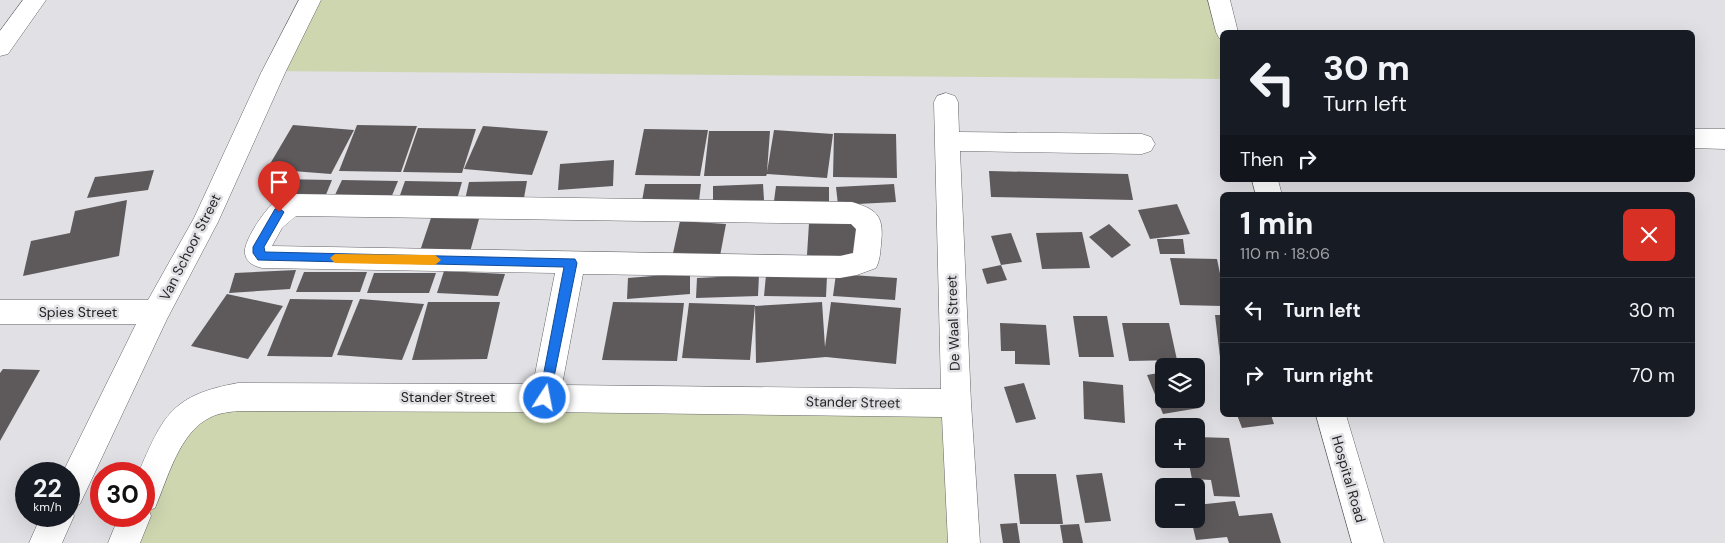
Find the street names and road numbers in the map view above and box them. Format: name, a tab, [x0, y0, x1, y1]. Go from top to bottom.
street label: Van Schoor Street	[155, 191, 225, 303]
street label: De Waal Street	[942, 275, 964, 371]
street label: Spies Street	[39, 303, 117, 321]
street label: Stander Street	[401, 388, 495, 406]
street label: Stander Street	[806, 392, 900, 412]
street label: Hospital Road	[1328, 433, 1370, 525]

